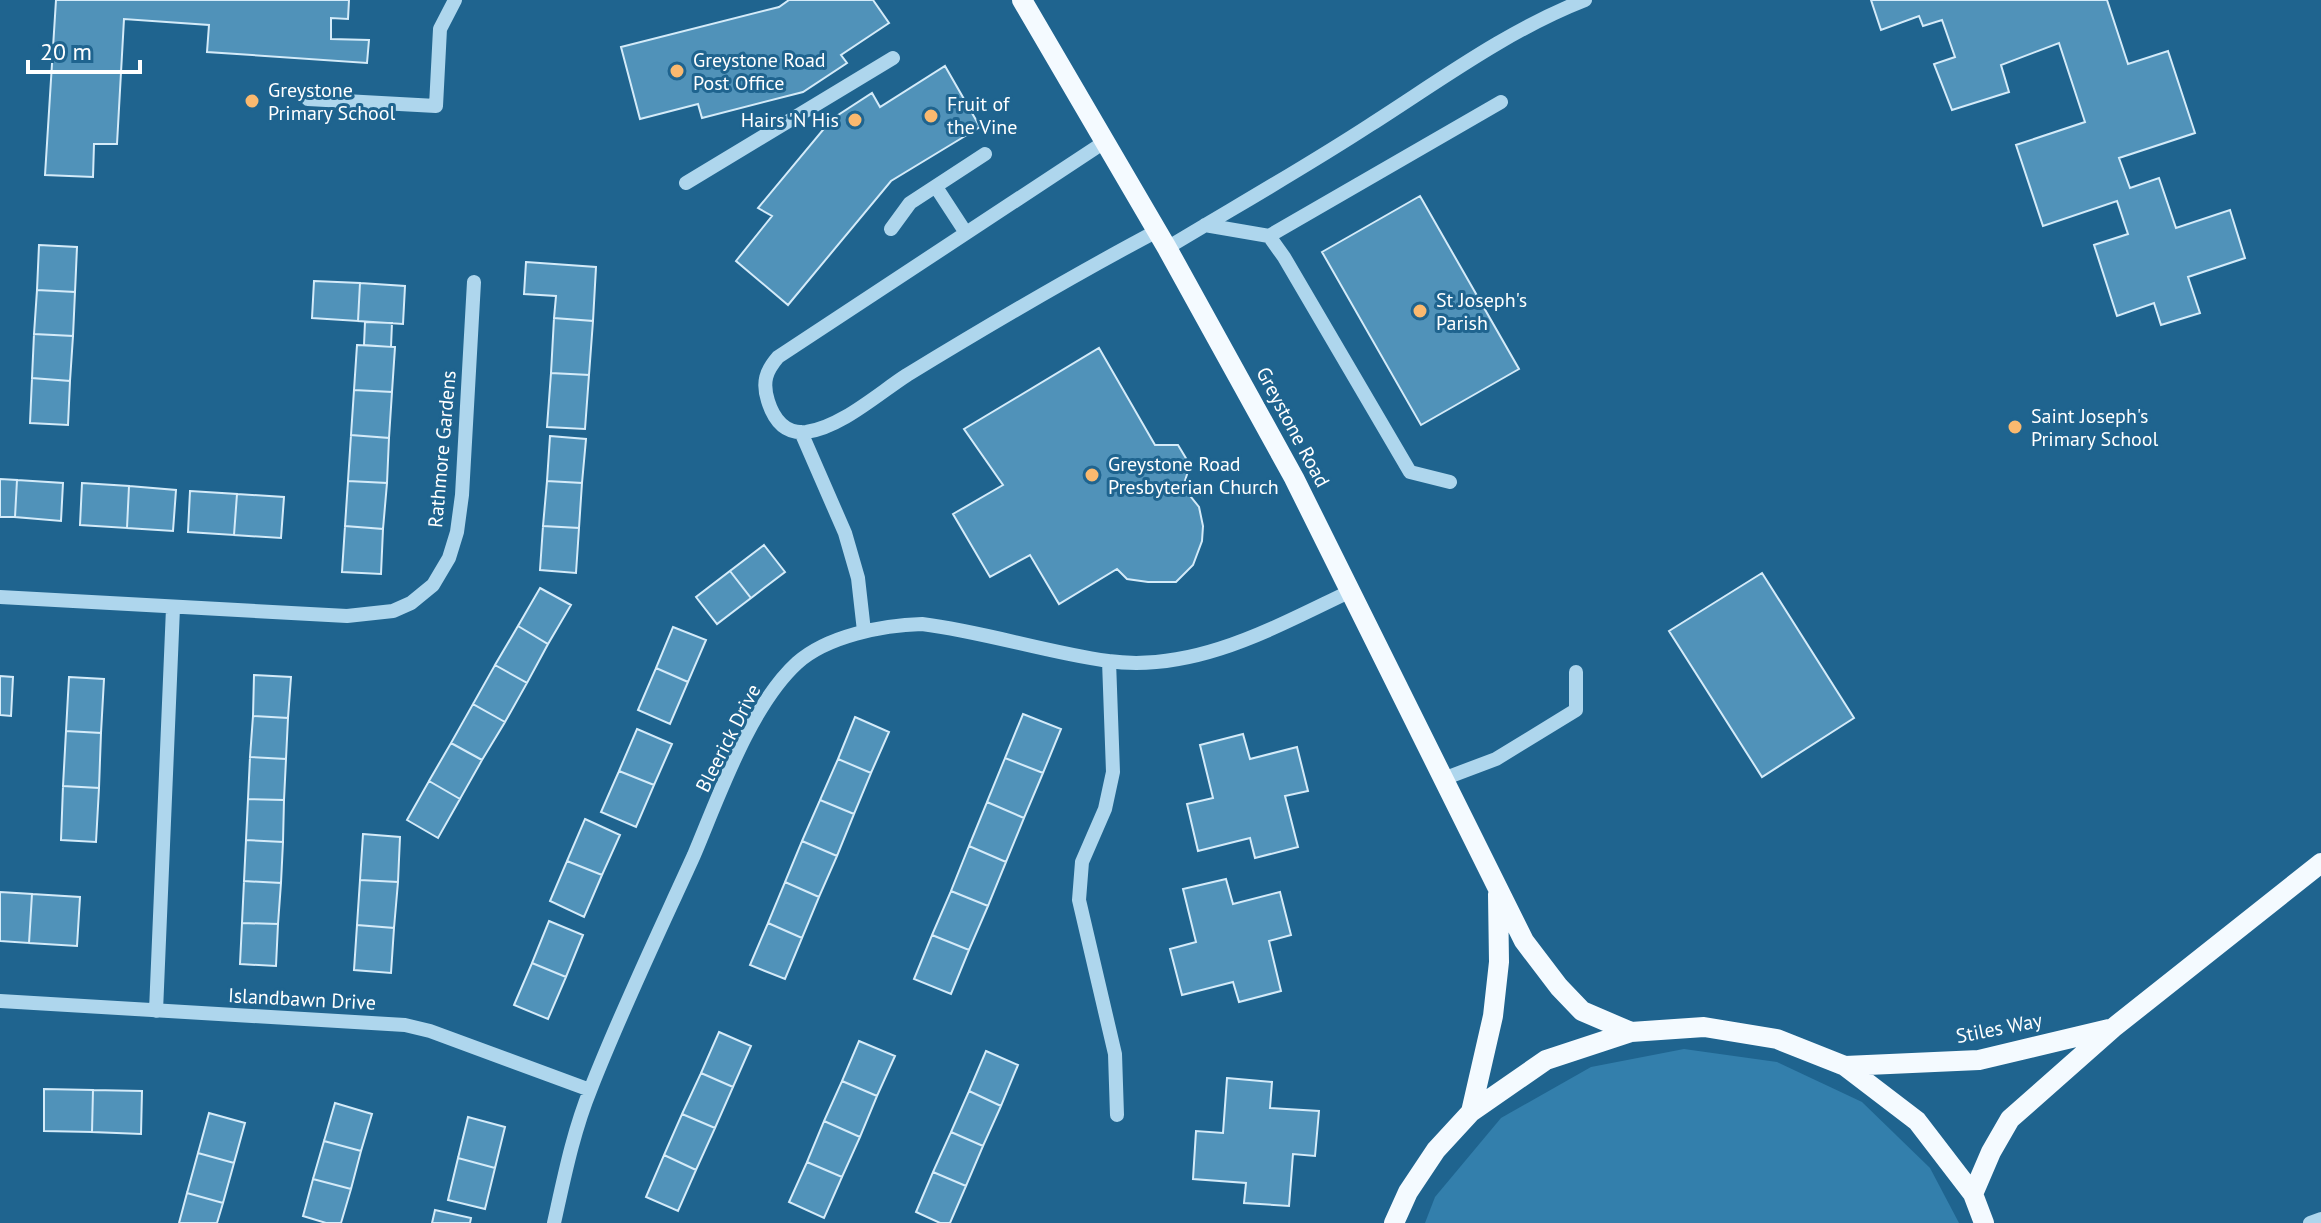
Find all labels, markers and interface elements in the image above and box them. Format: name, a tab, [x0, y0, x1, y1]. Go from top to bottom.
scale bar	[28, 24, 140, 74]
text: 20 m	[40, 36, 92, 67]
place label: Greystone Road Post Office	[693, 47, 826, 96]
marker: Greystone Road Post Office	[668, 62, 686, 80]
place label: Greystone Primary School	[268, 77, 396, 126]
place label: Fruit of the Vine	[947, 91, 1017, 140]
marker: Greystone Primary School	[243, 92, 261, 110]
place label: Hairs 'N His	[741, 107, 839, 133]
marker: Fruit of the Vine	[922, 107, 940, 125]
marker: Hairs 'N His	[846, 111, 864, 129]
place label: St Joseph's Parish	[1436, 287, 1527, 336]
marker: St Joseph's Parish	[1411, 302, 1429, 320]
street label: Greystone Road	[1250, 362, 1336, 492]
street label: Rathmore Gardens	[422, 369, 462, 529]
place label: Saint Joseph's Primary School	[2031, 403, 2159, 452]
marker: Saint Joseph's Primary School	[2006, 418, 2024, 436]
place label: Greystone Road Presbyterian Church	[1108, 451, 1279, 500]
marker: Greystone Road Presbyterian Church	[1083, 466, 1101, 484]
street label: Bleerick Drive	[690, 680, 766, 796]
street label: Islandbawn Drive	[227, 982, 377, 1016]
street label: Stiles Way	[1954, 1007, 2045, 1049]

